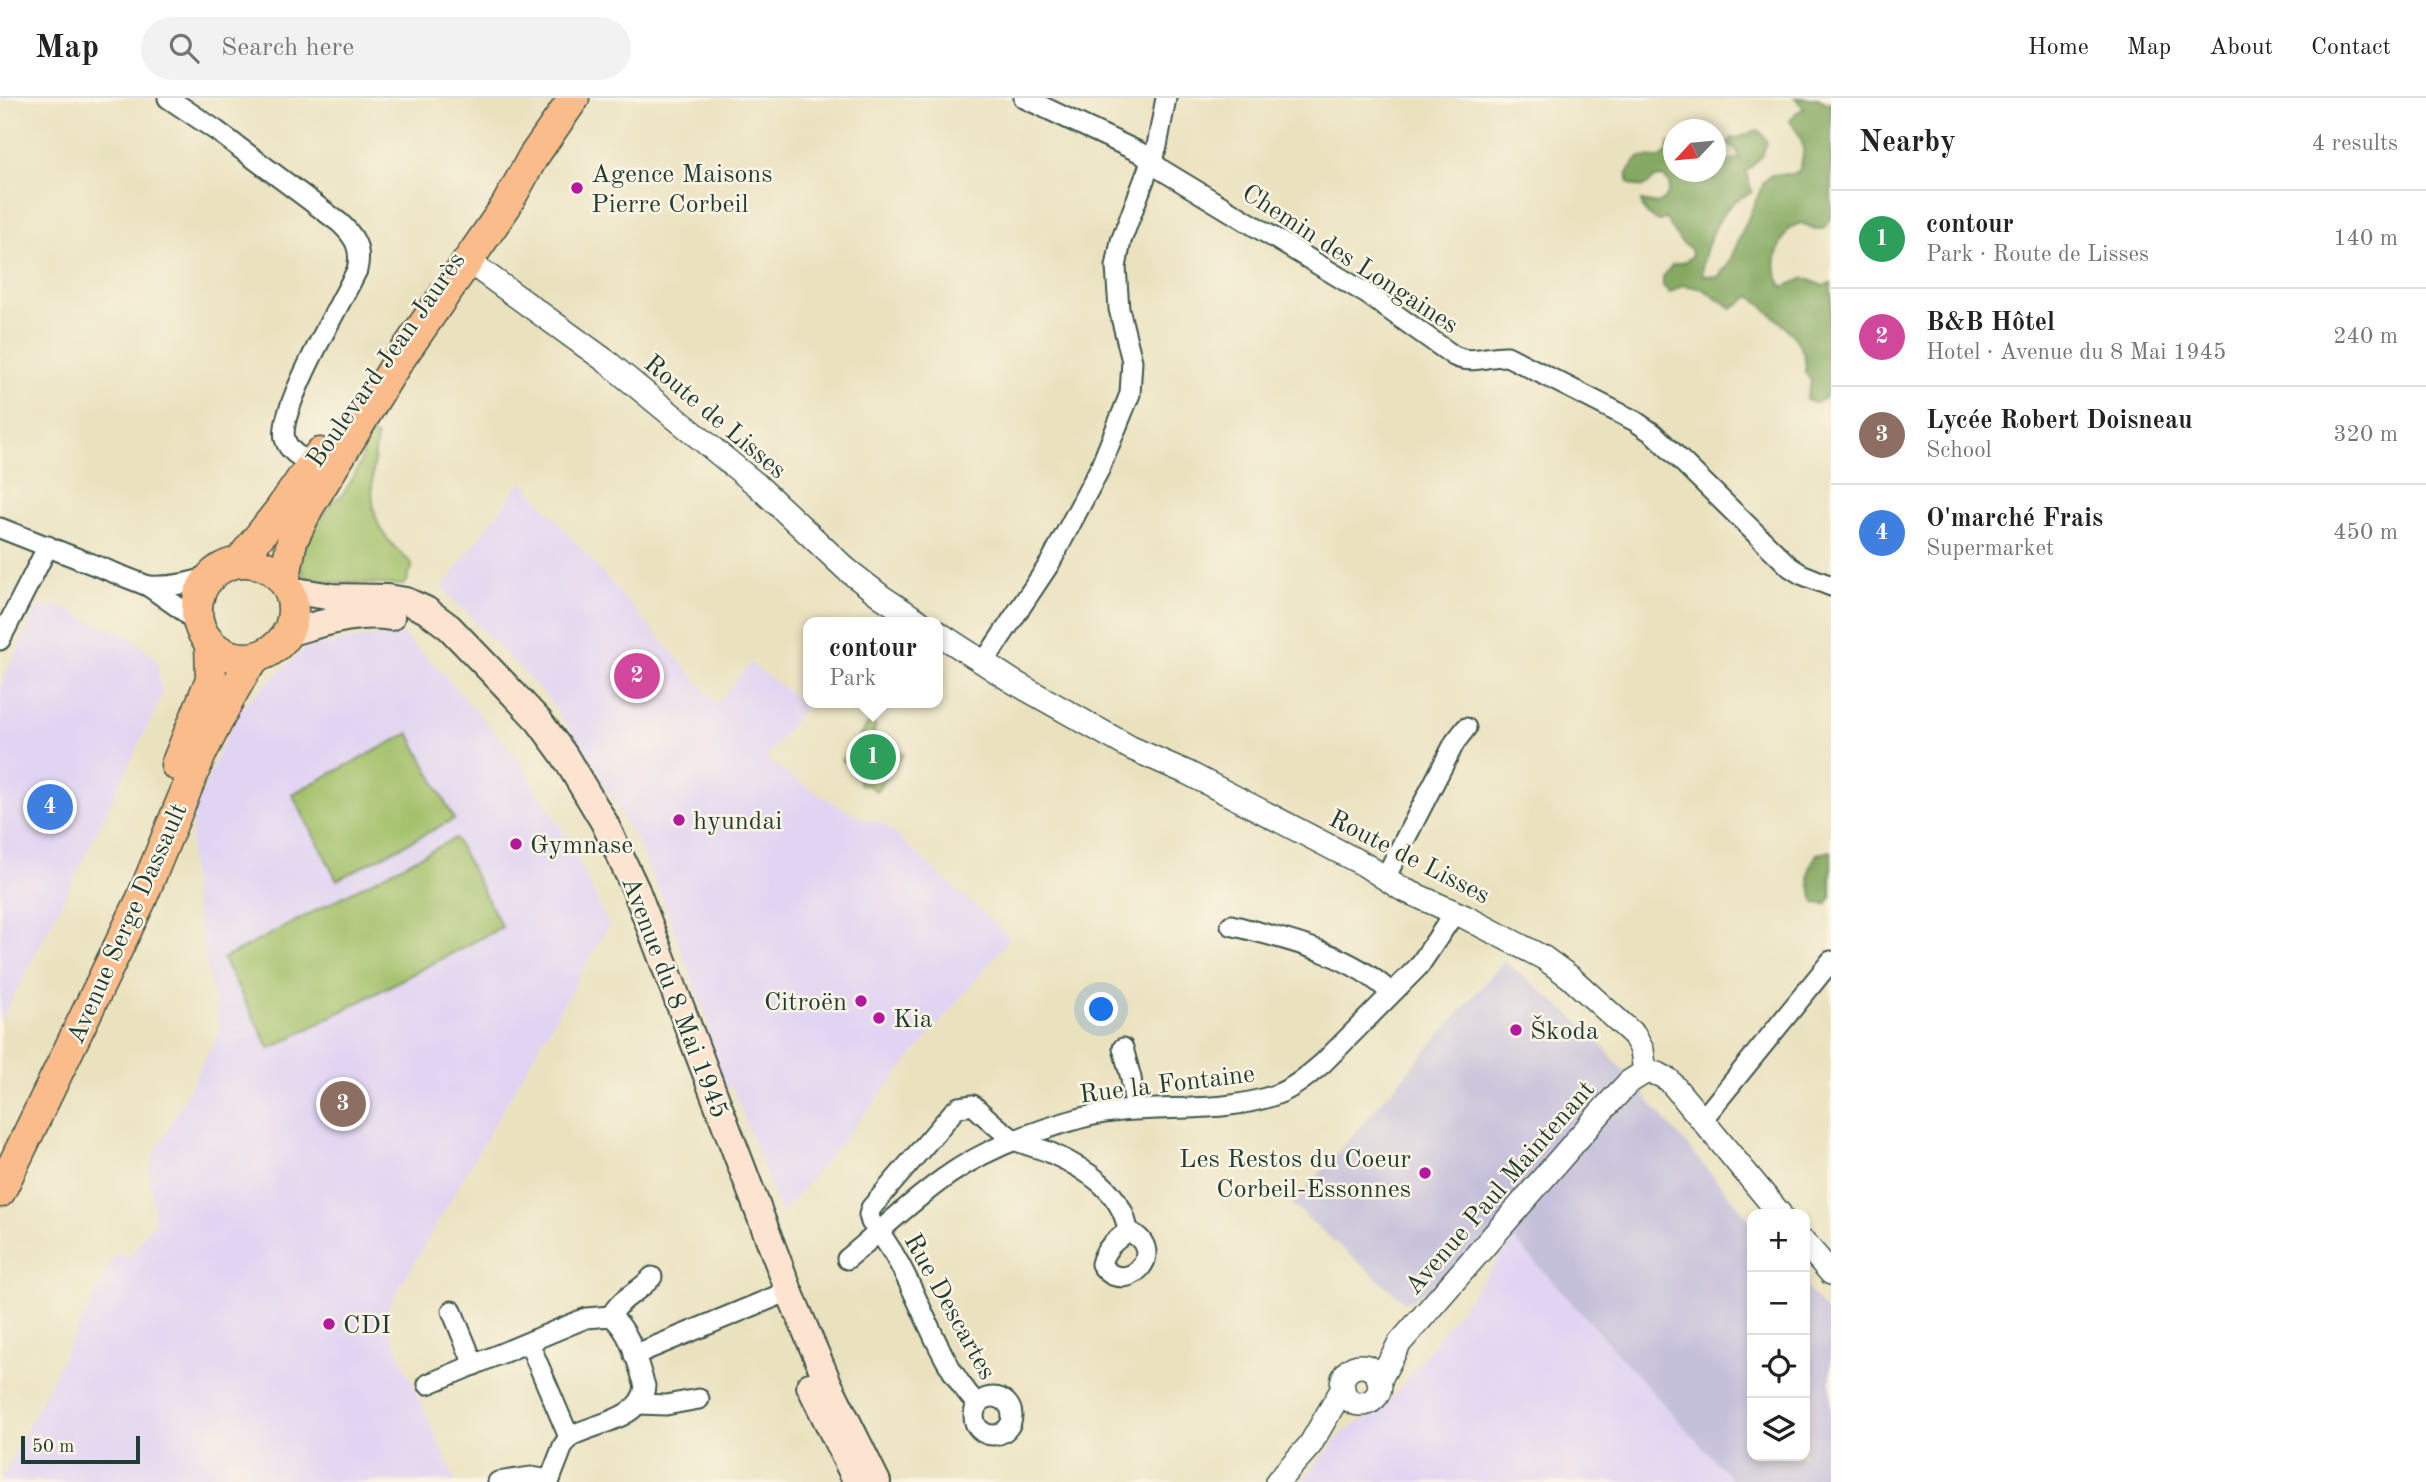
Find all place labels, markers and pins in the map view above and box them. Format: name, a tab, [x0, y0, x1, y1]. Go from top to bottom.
place label: Agence Maisons Pierre Corbeil	[591, 162, 773, 218]
marker: Agence Maisons Pierre Corbeil	[569, 180, 585, 196]
pin: 2	[614, 650, 660, 702]
pin: 1	[850, 731, 896, 783]
pin: 4	[27, 781, 73, 833]
place label: hyundai	[693, 809, 782, 835]
marker: hyundai	[671, 812, 687, 828]
place label: Gymnase	[530, 833, 633, 859]
marker: Gymnase	[508, 836, 524, 852]
place label: Citroën	[764, 990, 847, 1016]
marker: Citroën	[853, 993, 869, 1009]
place label: Kia	[893, 1007, 933, 1033]
marker: Kia	[871, 1010, 887, 1026]
place label: Škoda	[1530, 1014, 1599, 1045]
marker: Škoda	[1508, 1022, 1524, 1038]
pin: 3	[320, 1078, 366, 1130]
place label: Les Restos du Coeur Corbeil-Essonnes	[1179, 1147, 1411, 1203]
marker: Les Restos du Coeur Corbeil-Essonnes	[1417, 1165, 1433, 1181]
place label: CDI	[343, 1313, 391, 1339]
marker: CDI	[321, 1316, 337, 1332]

